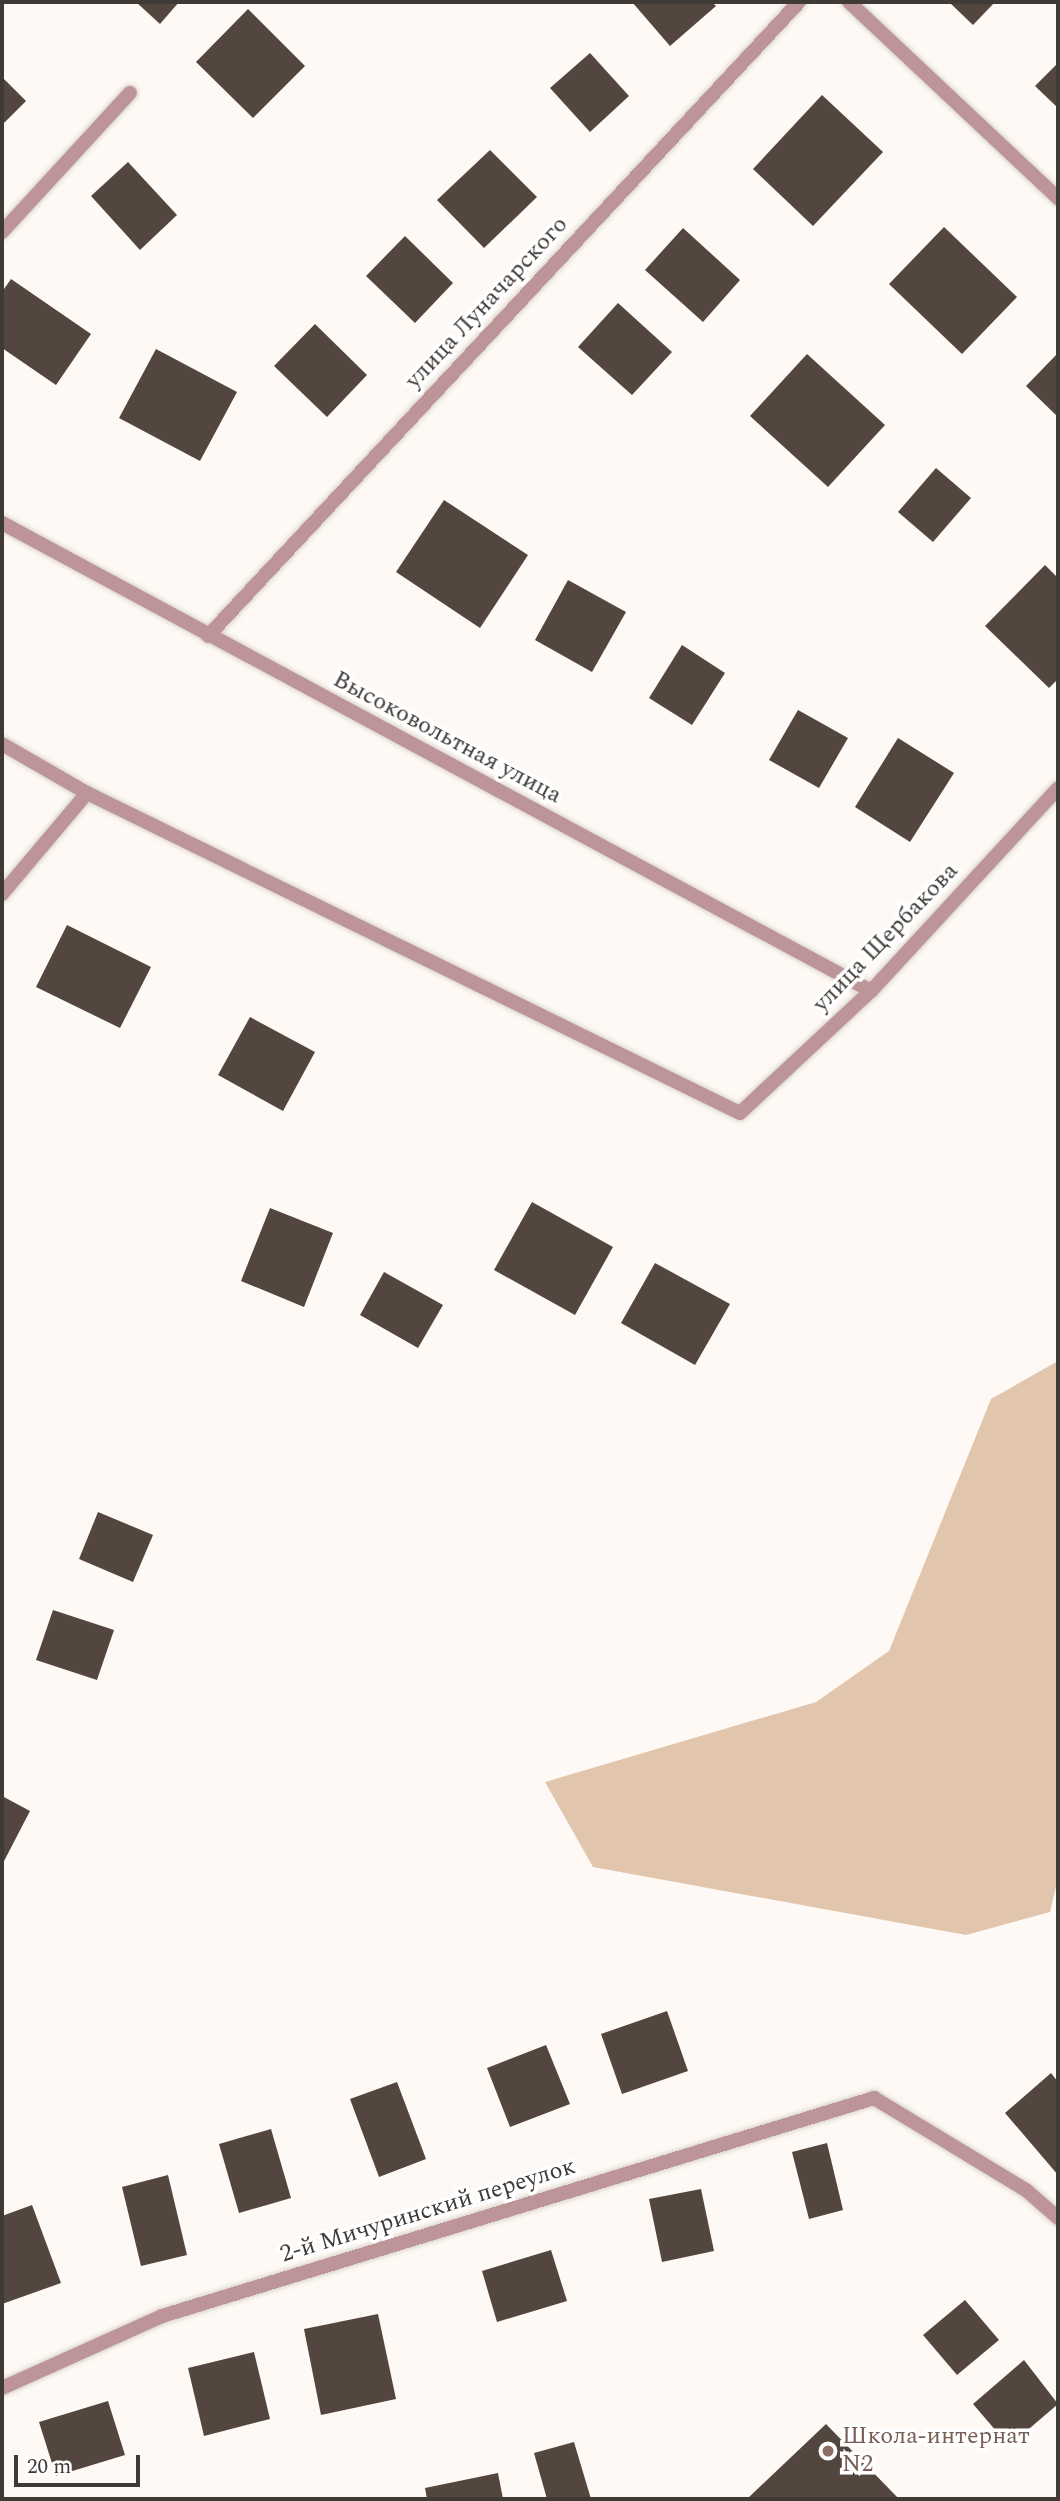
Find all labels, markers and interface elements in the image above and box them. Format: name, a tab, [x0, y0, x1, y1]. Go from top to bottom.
street label: улица Луначарского	[400, 211, 574, 395]
street label: Высоковольтная улица	[328, 666, 566, 810]
street label: улица Щербакова	[807, 857, 965, 1019]
street label: 2-й Мичуринский переулок	[277, 2152, 579, 2270]
place label: Школа-интернат N2	[842, 2423, 1030, 2479]
scale bar	[18, 2442, 144, 2486]
marker: Школа-интернат N2	[820, 2443, 836, 2459]
text: 20 m	[27, 2451, 71, 2483]

